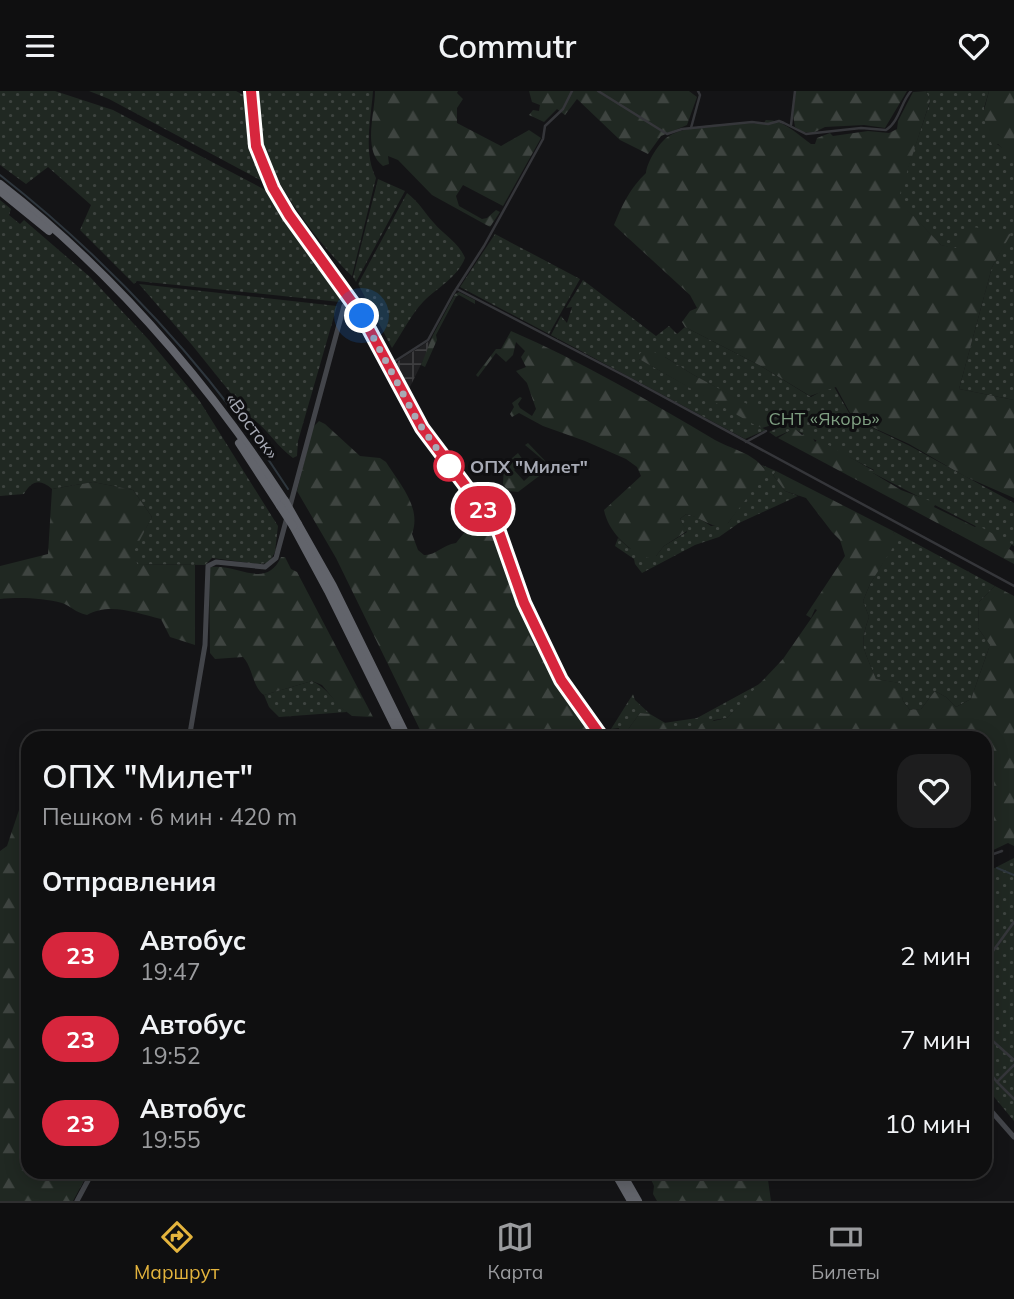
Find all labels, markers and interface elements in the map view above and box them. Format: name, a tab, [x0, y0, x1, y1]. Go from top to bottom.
text: Commutr	[438, 26, 576, 66]
icon: menu	[21, 27, 59, 65]
icon: heart	[955, 27, 993, 65]
your location	[344, 298, 379, 333]
street label: «Восток»	[220, 388, 284, 464]
park label: СНТ «Якорь»	[768, 407, 880, 430]
marker: ОПХ "Милет"	[434, 451, 464, 481]
place label: ОПХ "Милет"	[470, 455, 588, 478]
line badge: 23	[452, 486, 514, 532]
text: 23	[469, 494, 497, 524]
button: heart	[897, 754, 971, 828]
text: ОПХ "Милет"	[42, 755, 253, 796]
text: Пешком · 6 мин · 420 m	[42, 802, 297, 831]
text: Отправления	[42, 865, 216, 898]
text: Автобус	[140, 924, 246, 957]
text: 2 мин	[900, 939, 971, 972]
text: 23	[66, 940, 95, 970]
text: 19:47	[140, 957, 200, 986]
text: Автобус	[140, 1008, 246, 1041]
text: 7 мин	[900, 1023, 971, 1056]
text: 23	[66, 1024, 95, 1054]
text: 19:52	[140, 1041, 200, 1070]
text: Автобус	[140, 1092, 246, 1125]
text: 10 мин	[884, 1107, 971, 1140]
text: 23	[66, 1108, 95, 1138]
text: 19:55	[140, 1125, 200, 1154]
tab: Маршрут	[134, 1218, 219, 1284]
tab: Карта	[487, 1218, 543, 1284]
tab: Билеты	[811, 1218, 880, 1284]

